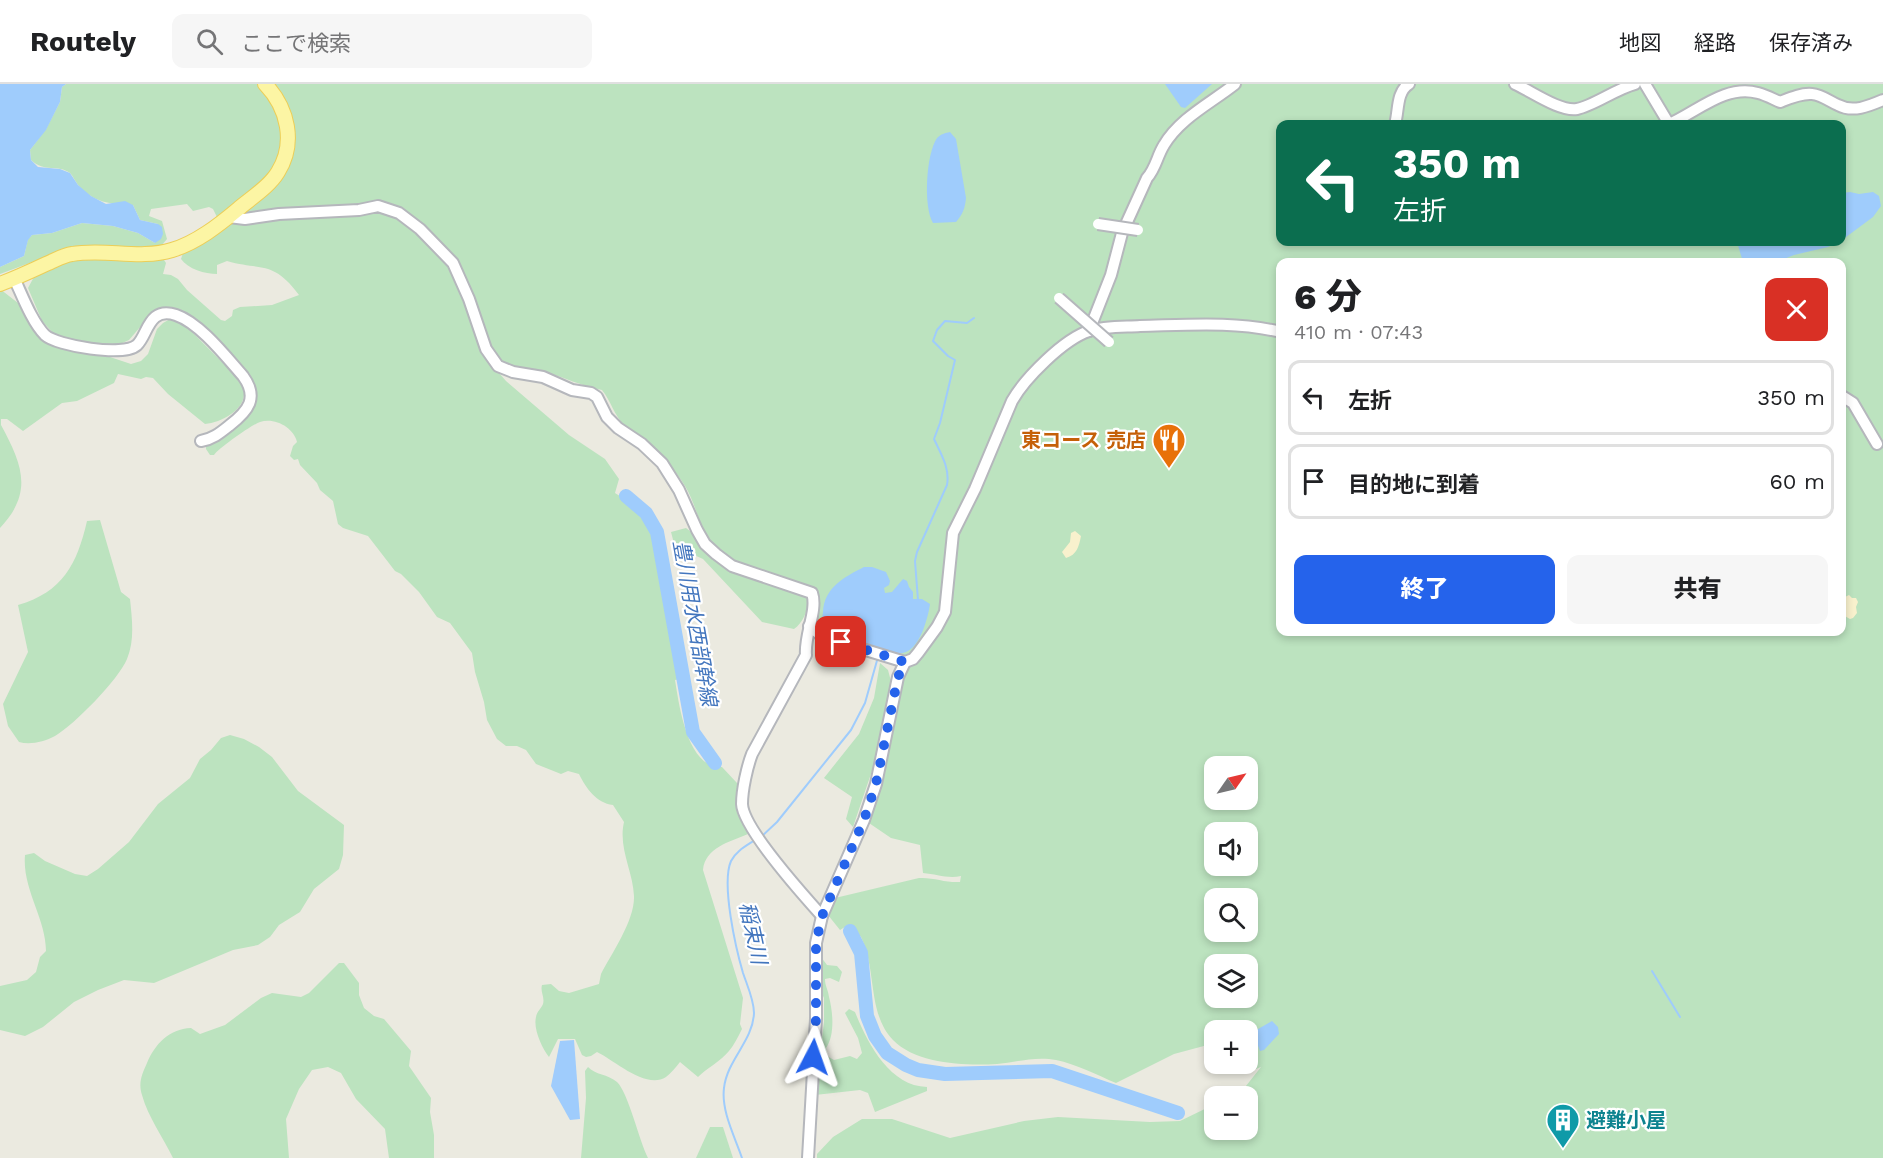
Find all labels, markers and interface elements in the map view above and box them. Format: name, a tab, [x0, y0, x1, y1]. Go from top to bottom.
search box	[172, 14, 592, 68]
text: Routely	[30, 25, 136, 58]
icon: search	[193, 25, 226, 58]
text: 地図	[1619, 30, 1661, 55]
text: 経路	[1694, 30, 1736, 55]
text: 保存済み	[1769, 30, 1853, 55]
text: ここで検索	[241, 31, 351, 56]
text: 350 m	[1393, 139, 1521, 188]
icon: left	[1294, 144, 1372, 222]
text: 左折	[1393, 195, 1447, 227]
text: 6 分	[1294, 276, 1362, 318]
button: close	[1765, 278, 1828, 341]
text: 410 m · 07:43	[1294, 320, 1423, 344]
icon: left	[1297, 381, 1330, 414]
text: 350 m	[1757, 385, 1825, 410]
text: 左折	[1348, 388, 1392, 413]
restaurant icon: 東コース 売店	[1151, 422, 1187, 469]
place label: 東コース 売店	[1021, 428, 1146, 452]
icon: arrive	[1297, 465, 1330, 498]
text: 60 m	[1769, 469, 1825, 494]
text: 目的地に到着	[1348, 472, 1480, 497]
water label: 豊川用水西部幹線	[669, 538, 723, 711]
button: 終了	[1294, 555, 1555, 624]
button: 共有	[1567, 555, 1828, 624]
pin	[815, 616, 866, 667]
icon: arrive	[824, 625, 857, 658]
north arrow	[1204, 756, 1258, 810]
map controls	[1204, 756, 1258, 1140]
button: sound	[1204, 822, 1258, 876]
button: search	[1204, 888, 1258, 942]
water label: 稲束川	[735, 899, 773, 968]
button: layers	[1204, 954, 1258, 1008]
button: +	[1204, 1020, 1258, 1074]
position arrow	[781, 1025, 845, 1089]
button: −	[1204, 1086, 1258, 1140]
building icon: 避難小屋	[1545, 1102, 1581, 1149]
place label: 避難小屋	[1586, 1108, 1666, 1132]

